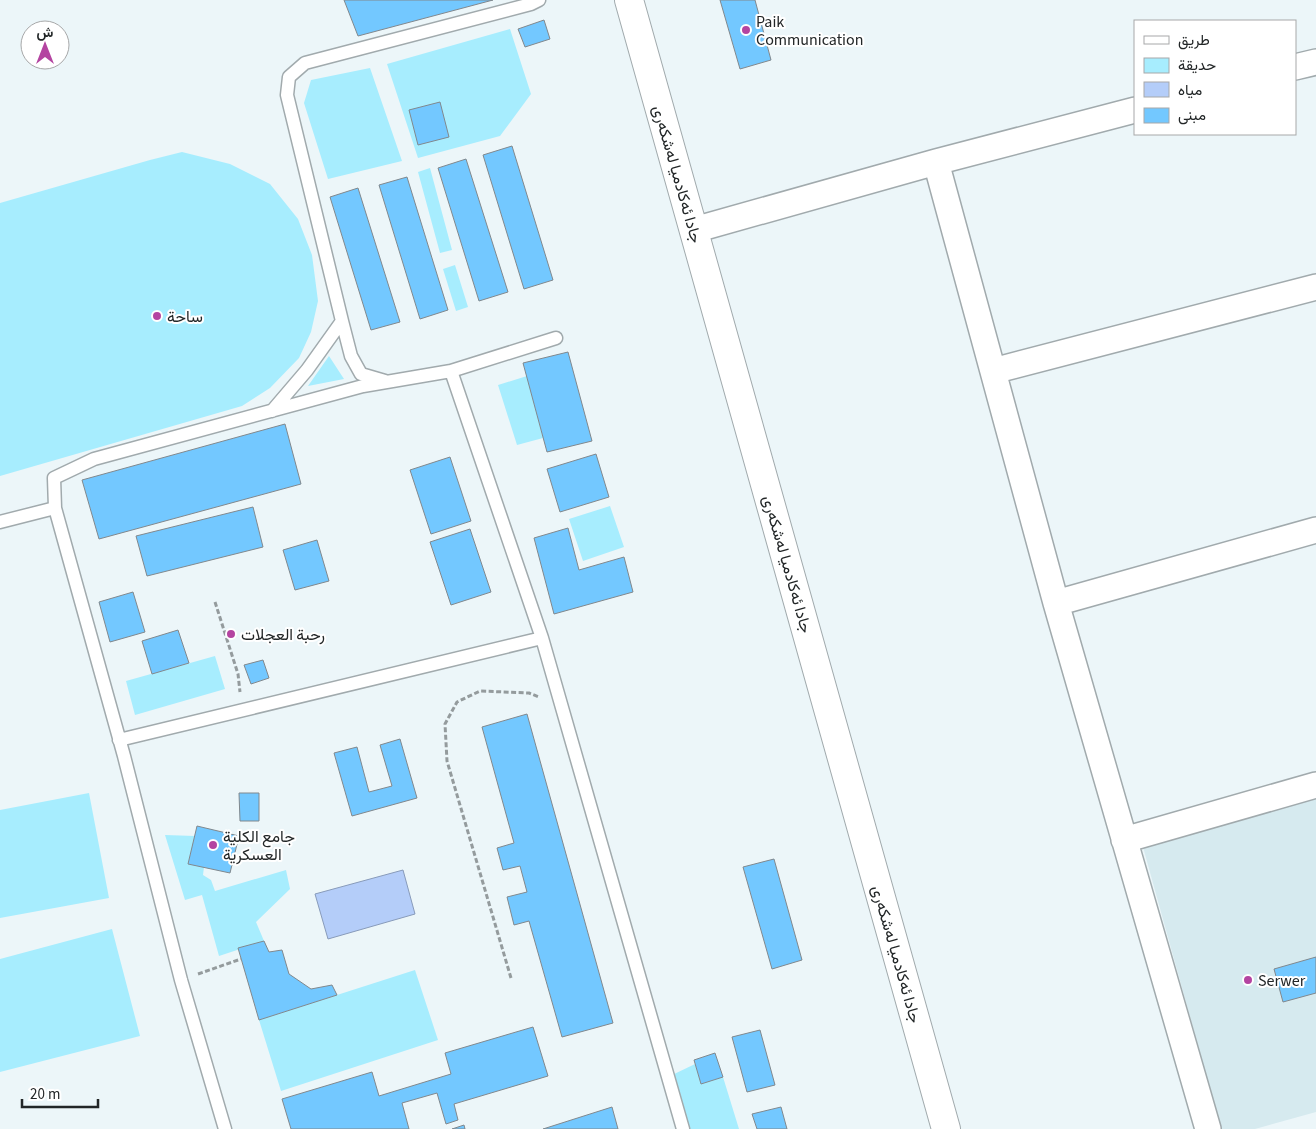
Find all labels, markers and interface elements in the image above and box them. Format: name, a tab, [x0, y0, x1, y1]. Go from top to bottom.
place label: Paik Communication	[756, 11, 863, 51]
north arrow	[20, 20, 70, 70]
legend	[1134, 20, 1296, 135]
text: ش	[37, 23, 54, 43]
marker: Paik Communication	[740, 24, 752, 36]
text: طريق	[1178, 30, 1210, 51]
text: حديقة	[1178, 55, 1216, 76]
text: مياه	[1178, 80, 1202, 101]
street label: جادا ئه‌كادميا له‌شكه‌رى	[647, 103, 707, 246]
text: مبنى	[1178, 105, 1206, 126]
place label: ساحة	[167, 306, 203, 328]
marker: ساحة	[151, 310, 163, 322]
street label: جادا ئه‌كادميا له‌شكه‌رى	[757, 493, 817, 636]
place label: رحبة العجلات	[241, 624, 325, 646]
marker: رحبة العجلات	[225, 628, 237, 640]
place label: جامع الكلية العسكرية	[223, 826, 295, 866]
marker: جامع الكلية العسكرية	[207, 839, 219, 851]
street label: جادا ئه‌كادميا له‌شكه‌رى	[866, 883, 926, 1026]
place label: Serwer	[1258, 970, 1306, 992]
marker: Serwer	[1242, 974, 1254, 986]
scale bar	[22, 1076, 99, 1108]
text: 20 m	[30, 1084, 60, 1105]

